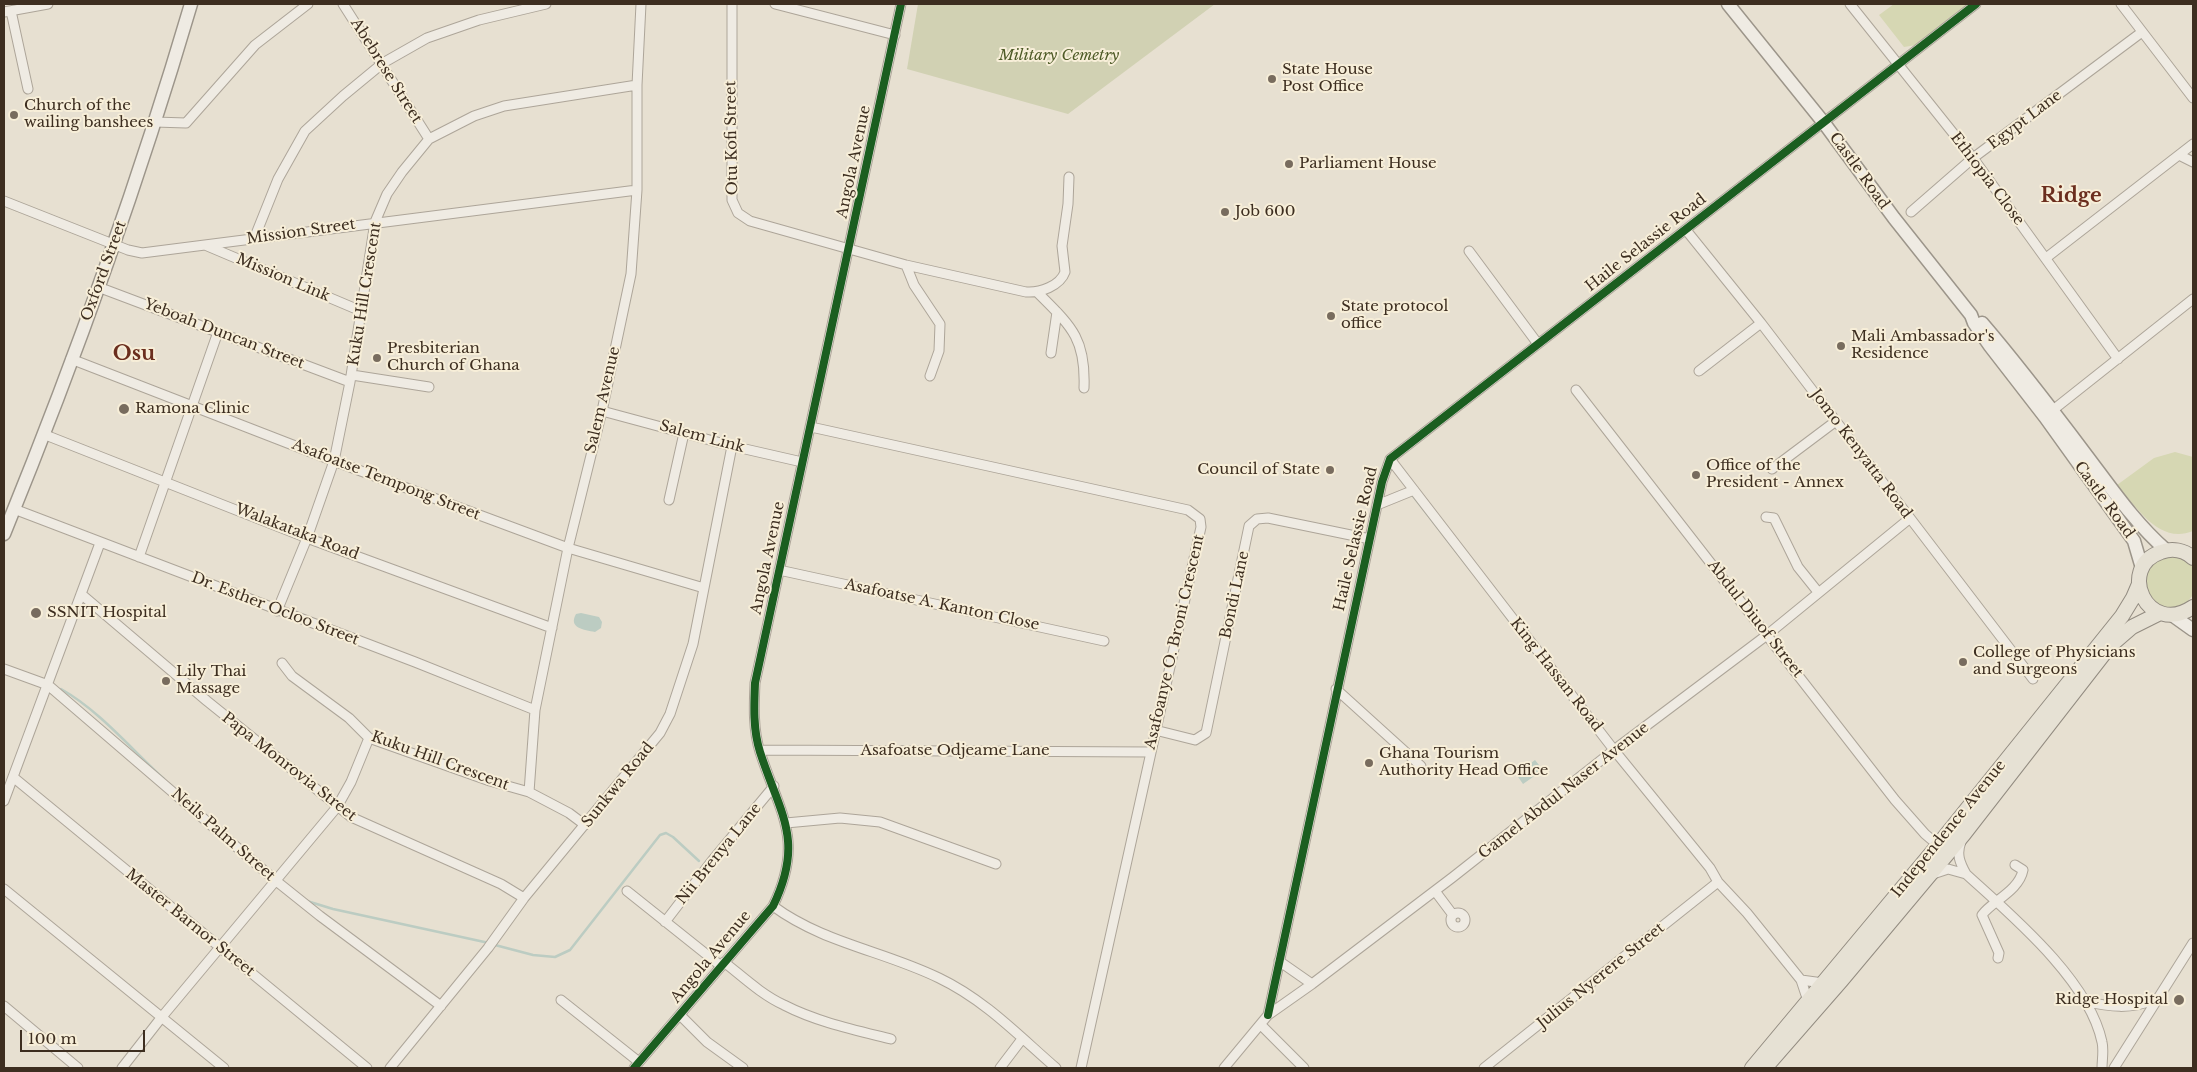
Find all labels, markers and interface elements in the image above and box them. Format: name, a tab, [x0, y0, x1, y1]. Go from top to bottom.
street label: Abebrese Street	[347, 15, 425, 127]
park label: Military Cemetry	[999, 47, 1119, 65]
place label: State House Post Office	[1282, 61, 1373, 96]
marker: State House Post Office	[1266, 73, 1278, 85]
street label: Otu Kofi Street	[722, 81, 742, 195]
street label: Egypt Lane	[1985, 86, 2065, 154]
place label: Church of the wailing banshees	[24, 97, 153, 132]
street label: Angola Avenue	[833, 104, 875, 220]
marker: Church of the wailing banshees	[8, 109, 20, 121]
street label: Castle Road	[1825, 129, 1893, 213]
street label: Ethiopia Close	[1946, 129, 2028, 229]
place label: Parliament House	[1299, 155, 1437, 173]
marker: Parliament House	[1283, 158, 1295, 170]
district label: Ridge	[2040, 184, 2102, 208]
street label: Haile Selassie Road	[1582, 190, 1710, 296]
place label: Job 600	[1235, 203, 1295, 221]
marker: Job 600	[1219, 206, 1231, 218]
street label: Mission Street	[245, 215, 357, 249]
street label: Oxford Street	[78, 218, 130, 324]
street label: Kuku Hill Crescent	[345, 221, 385, 367]
street label: Mission Link	[233, 250, 333, 306]
street label: Yeboah Duncan Street	[141, 295, 307, 373]
place label: State protocol office	[1341, 298, 1448, 333]
marker: State protocol office	[1325, 310, 1337, 322]
place label: Mali Ambassador's Residence	[1851, 328, 1995, 363]
place label: Presbiterian Church of Ghana	[387, 340, 520, 375]
marker: Mali Ambassador's Residence	[1835, 340, 1847, 352]
district label: Osu	[113, 342, 155, 366]
street label: Salem Avenue	[582, 345, 624, 455]
marker: Presbiterian Church of Ghana	[371, 352, 383, 364]
street label: Jomo Kenyatta Road	[1807, 386, 1915, 522]
place label: Ramona Clinic	[135, 400, 249, 418]
marker: Ramona Clinic	[117, 402, 131, 416]
street label: Salem Link	[657, 417, 747, 457]
street label: Asafoatse Tempong Street	[289, 436, 483, 524]
place label: Office of the President - Annex	[1706, 457, 1844, 492]
street label: Castle Road	[2070, 458, 2138, 542]
place label: Council of State	[1197, 461, 1320, 479]
marker: Council of State	[1324, 464, 1336, 476]
street label: Haile Selassie Road	[1331, 465, 1381, 613]
marker: Office of the President - Annex	[1690, 469, 1702, 481]
street label: Walakataka Road	[233, 500, 361, 564]
street label: Angola Avenue	[747, 500, 789, 616]
street label: Asafoanye O. Broni Crescent	[1141, 533, 1209, 751]
street label: Bondi Lane	[1217, 549, 1253, 641]
street label: Abdul Diuof Street	[1703, 556, 1807, 682]
street label: Dr. Esther Ocloo Street	[189, 569, 361, 649]
street label: Asafoatse A. Kanton Close	[843, 576, 1041, 634]
place label: SSNIT Hospital	[47, 604, 167, 622]
marker: SSNIT Hospital	[29, 606, 43, 620]
street label: King Hassan Road	[1506, 615, 1606, 735]
place label: College of Physicians and Surgeons	[1973, 644, 2136, 679]
marker: College of Physicians and Surgeons	[1957, 656, 1969, 668]
place label: Lily Thai Massage	[176, 663, 246, 698]
marker: Lily Thai Massage	[160, 675, 172, 687]
street label: Papa Monrovia Street	[218, 709, 360, 825]
street label: Gamel Abdul Naser Avenue	[1475, 719, 1653, 863]
street label: Kuku Hill Crescent	[369, 728, 511, 794]
street label: Sunkwa Road	[578, 739, 658, 831]
street label: Asafoatse Odjeame Lane	[860, 742, 1050, 760]
place label: Ghana Tourism Authority Head Office	[1379, 745, 1548, 780]
marker: Ghana Tourism Authority Head Office	[1363, 757, 1375, 769]
street label: Independence Avenue	[1888, 757, 2010, 901]
street label: Neils Palm Street	[167, 785, 279, 885]
street label: Nii Brenya Lane	[673, 800, 765, 908]
street label: Master Barnor Street	[122, 865, 258, 981]
street label: Angola Avenue	[667, 907, 755, 1007]
street label: Julius Nyerere Street	[1534, 919, 1668, 1033]
place label: Ridge Hospital	[2055, 991, 2168, 1009]
marker: Ridge Hospital	[2172, 993, 2186, 1007]
scale bar	[22, 1020, 148, 1052]
text: 100 m	[28, 1029, 77, 1048]

